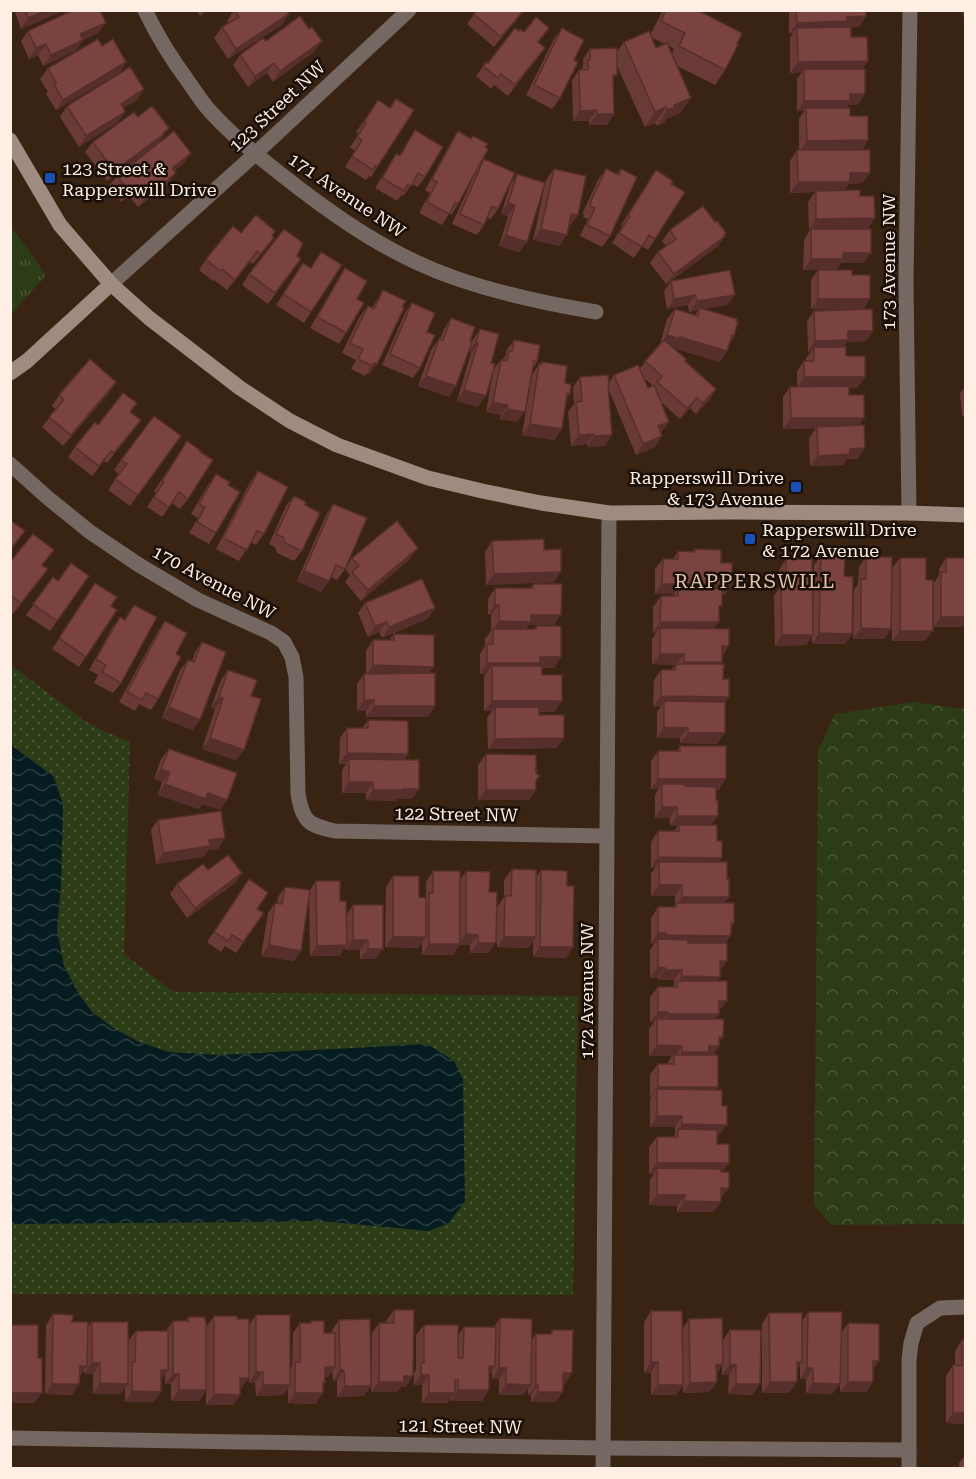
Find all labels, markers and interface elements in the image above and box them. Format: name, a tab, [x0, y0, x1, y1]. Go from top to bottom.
street label: 123 Street NW	[225, 56, 330, 156]
street label: 171 Avenue NW	[285, 148, 410, 242]
place label: 123 Street & Rapperswill Drive	[62, 158, 217, 200]
marker: 123 Street & Rapperswill Drive	[43, 171, 57, 185]
street label: 173 Avenue NW	[878, 193, 899, 330]
place label: Rapperswill Drive & 173 Avenue	[629, 467, 784, 509]
marker: Rapperswill Drive & 173 Avenue	[789, 480, 803, 494]
place label: Rapperswill Drive & 172 Avenue	[762, 519, 917, 561]
marker: Rapperswill Drive & 172 Avenue	[743, 532, 757, 546]
street label: 170 Avenue NW	[149, 541, 280, 624]
district label: RAPPERSWILL	[674, 569, 836, 593]
street label: 122 Street NW	[394, 802, 519, 826]
street label: 172 Avenue NW	[576, 922, 597, 1059]
street label: 121 Street NW	[398, 1414, 523, 1438]

